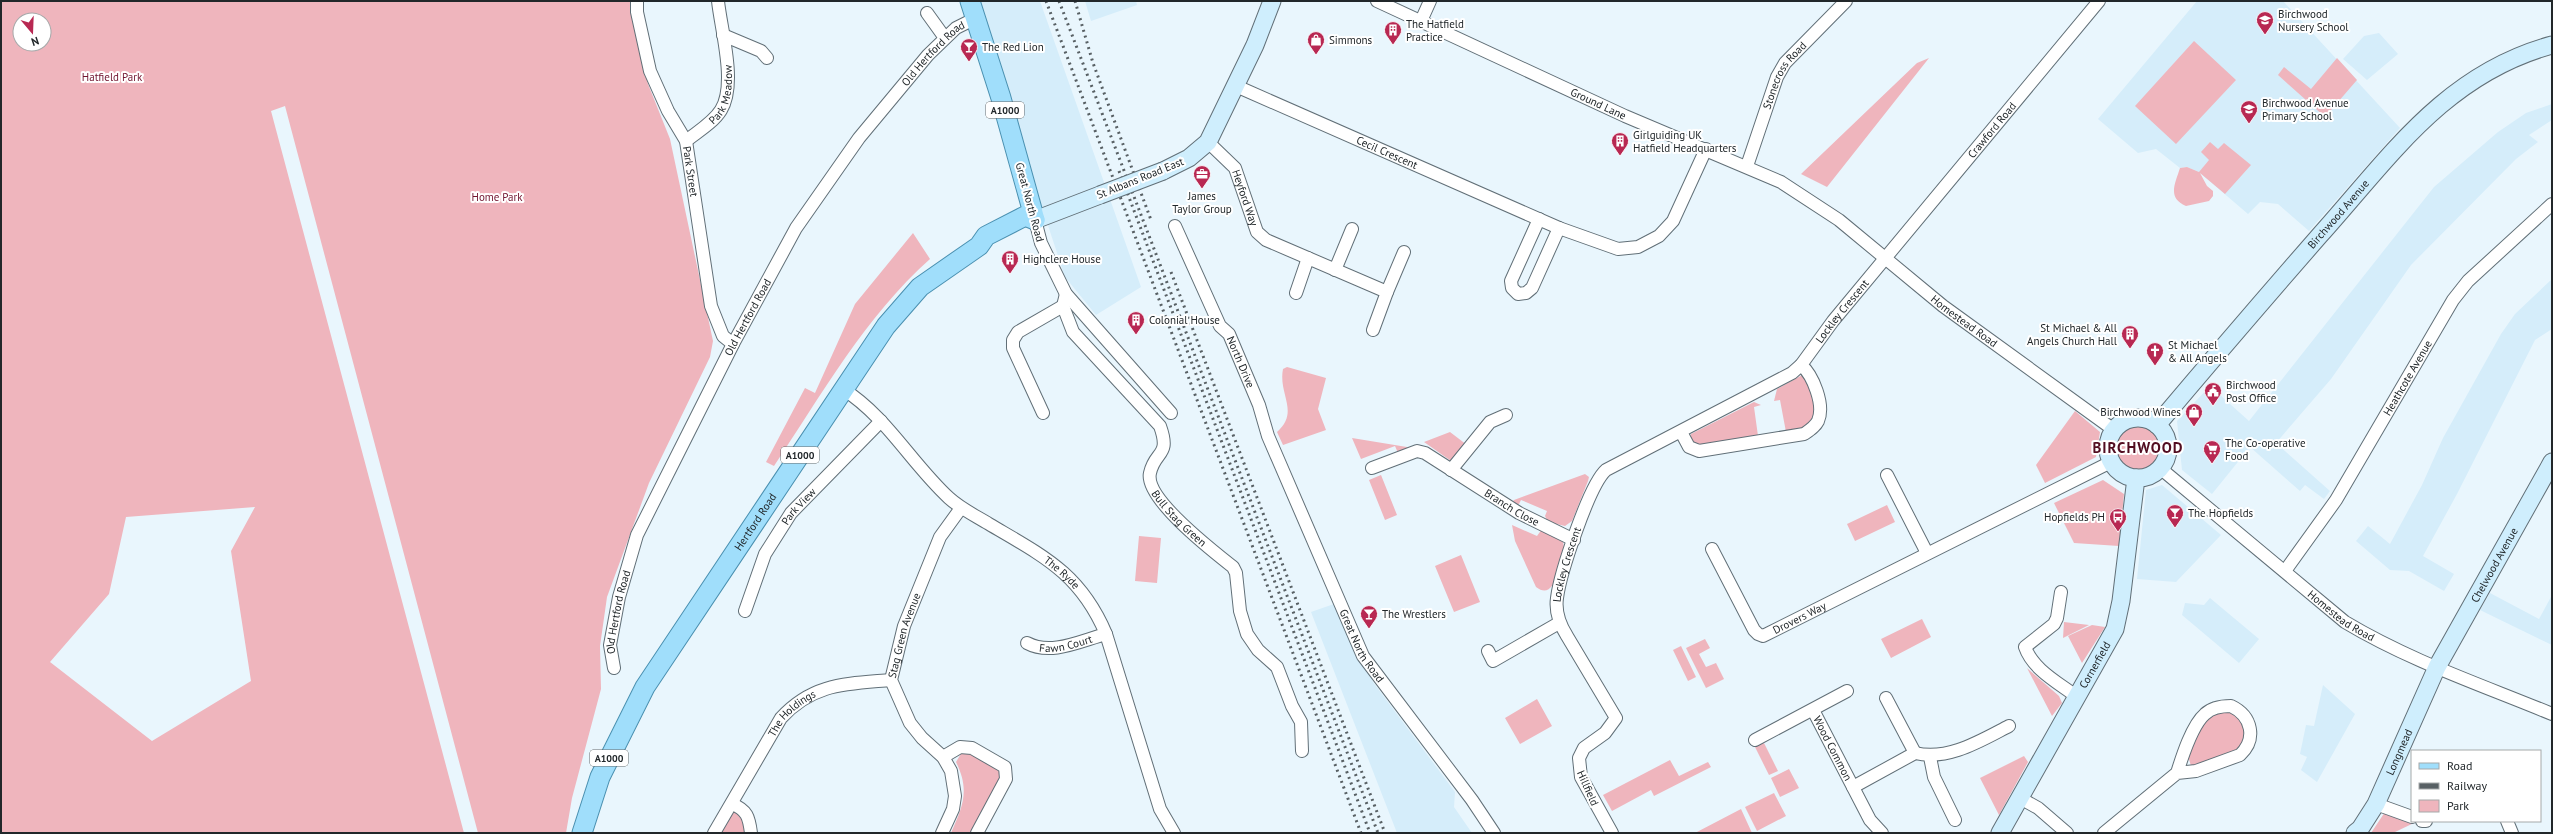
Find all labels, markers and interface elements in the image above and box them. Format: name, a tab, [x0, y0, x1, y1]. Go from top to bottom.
place label: Birchwood Nursery School	[2278, 7, 2349, 34]
school or university icon: Birchwood Nursery School	[2255, 10, 2275, 35]
north arrow	[12, 12, 52, 52]
place label: The Hatfield Practice	[1406, 17, 1464, 44]
street label: Old Hertford Road	[898, 18, 967, 89]
building icon: The Hatfield Practice	[1383, 20, 1403, 45]
shop icon: Simmons	[1306, 30, 1326, 55]
place label: Simmons	[1329, 33, 1373, 47]
text: N	[30, 34, 41, 49]
bar icon: The Red Lion	[959, 37, 979, 62]
street label: Stonecross Road	[1760, 38, 1809, 111]
place label: The Red Lion	[982, 40, 1044, 54]
street label: Park Meadow	[706, 65, 735, 127]
park label: Hatfield Park	[82, 70, 143, 84]
street label: Ground Lane	[1568, 85, 1629, 123]
place label: Birchwood Avenue Primary School	[2262, 96, 2349, 123]
street label: Crawford Road	[1964, 99, 2019, 161]
school or university icon: Birchwood Avenue Primary School	[2239, 99, 2259, 124]
road number: A1000	[986, 102, 1024, 118]
place label: Girlguiding UK Hatfield Headquarters	[1633, 128, 1737, 155]
building icon: Girlguiding UK Hatfield Headquarters	[1610, 131, 1630, 156]
street label: Cecil Crescent	[1354, 133, 1420, 172]
street label: Park Street	[680, 145, 701, 198]
street label: St Albans Road East	[1094, 154, 1186, 202]
street label: Great North Road	[1013, 161, 1047, 243]
office icon: James Taylor Group	[1192, 164, 1212, 189]
street label: Heyford Way	[1229, 168, 1262, 229]
street label: Birchwood Avenue	[2304, 176, 2372, 251]
place label: James Taylor Group	[1172, 189, 1232, 216]
park label: Home Park	[472, 190, 523, 204]
building icon: Highclere House	[1000, 249, 1020, 274]
place label: Highclere House	[1023, 252, 1101, 266]
street label: Old Hertford Road	[721, 276, 774, 358]
street label: Lockley Crescent	[1812, 276, 1872, 346]
street label: Homestead Road	[1928, 292, 2000, 350]
building icon: Colonial House	[1126, 310, 1146, 335]
place label: Colonial House	[1149, 313, 1220, 327]
place label: St Michael & All Angels Church Hall	[2027, 321, 2118, 348]
building icon: St Michael & All Angels Church Hall	[2120, 324, 2140, 349]
street label: North Drive	[1224, 334, 1258, 390]
street label: Heathcote Avenue	[2380, 337, 2435, 418]
place label: St Michael & All Angels	[2168, 338, 2227, 365]
church icon: St Michael & All Angels	[2145, 341, 2165, 366]
place label: Birchwood Post Office	[2226, 378, 2277, 405]
public building icon: Birchwood Post Office	[2203, 381, 2223, 406]
shop icon: Birchwood Wines	[2184, 402, 2204, 427]
place label: Birchwood Wines	[2100, 405, 2181, 419]
place label: The Co-operative Food	[2225, 436, 2306, 463]
district label: BIRCHWOOD	[2092, 438, 2184, 457]
supermarket icon: The Co-operative Food	[2202, 439, 2222, 464]
road number: A1000	[781, 447, 819, 463]
street label: Park View	[778, 485, 819, 527]
street label: Branch Close	[1482, 486, 1542, 529]
street label: Bull Stag Green	[1149, 487, 1209, 550]
street label: Hertford Road	[731, 490, 779, 553]
bar icon: The Hopfields	[2165, 503, 2185, 528]
place label: The Hopfields	[2188, 506, 2254, 520]
bus stop icon: Hopfields PH	[2108, 507, 2128, 532]
place label: Hopfields PH	[2044, 510, 2105, 524]
street label: Lockley Crescent	[1550, 525, 1584, 603]
street label: Chelwood Avenue	[2468, 525, 2521, 605]
street label: The Ryde	[1041, 553, 1083, 592]
street label: Old Hertford Road	[603, 568, 633, 655]
street label: Homestead Road	[2305, 587, 2377, 644]
street label: Stag Green Avenue	[885, 590, 924, 679]
street label: Drovers Way	[1770, 598, 1829, 637]
bar icon: The Wrestlers	[1359, 604, 1379, 629]
street label: Great North Road	[1337, 607, 1387, 685]
place label: The Wrestlers	[1382, 607, 1446, 621]
street label: Fawn Court	[1038, 632, 1094, 655]
street label: Cornerfield	[2076, 639, 2114, 691]
street label: The Holdings	[765, 687, 818, 739]
street label: Wood Common	[1810, 713, 1855, 783]
street label: Longmead	[2383, 727, 2416, 777]
road number: A1000	[590, 750, 628, 766]
legend	[2411, 750, 2541, 822]
text: Road	[2447, 758, 2472, 773]
street label: Hillfield	[1574, 768, 1602, 808]
text: Railway	[2447, 778, 2487, 793]
text: Park	[2447, 798, 2469, 813]

